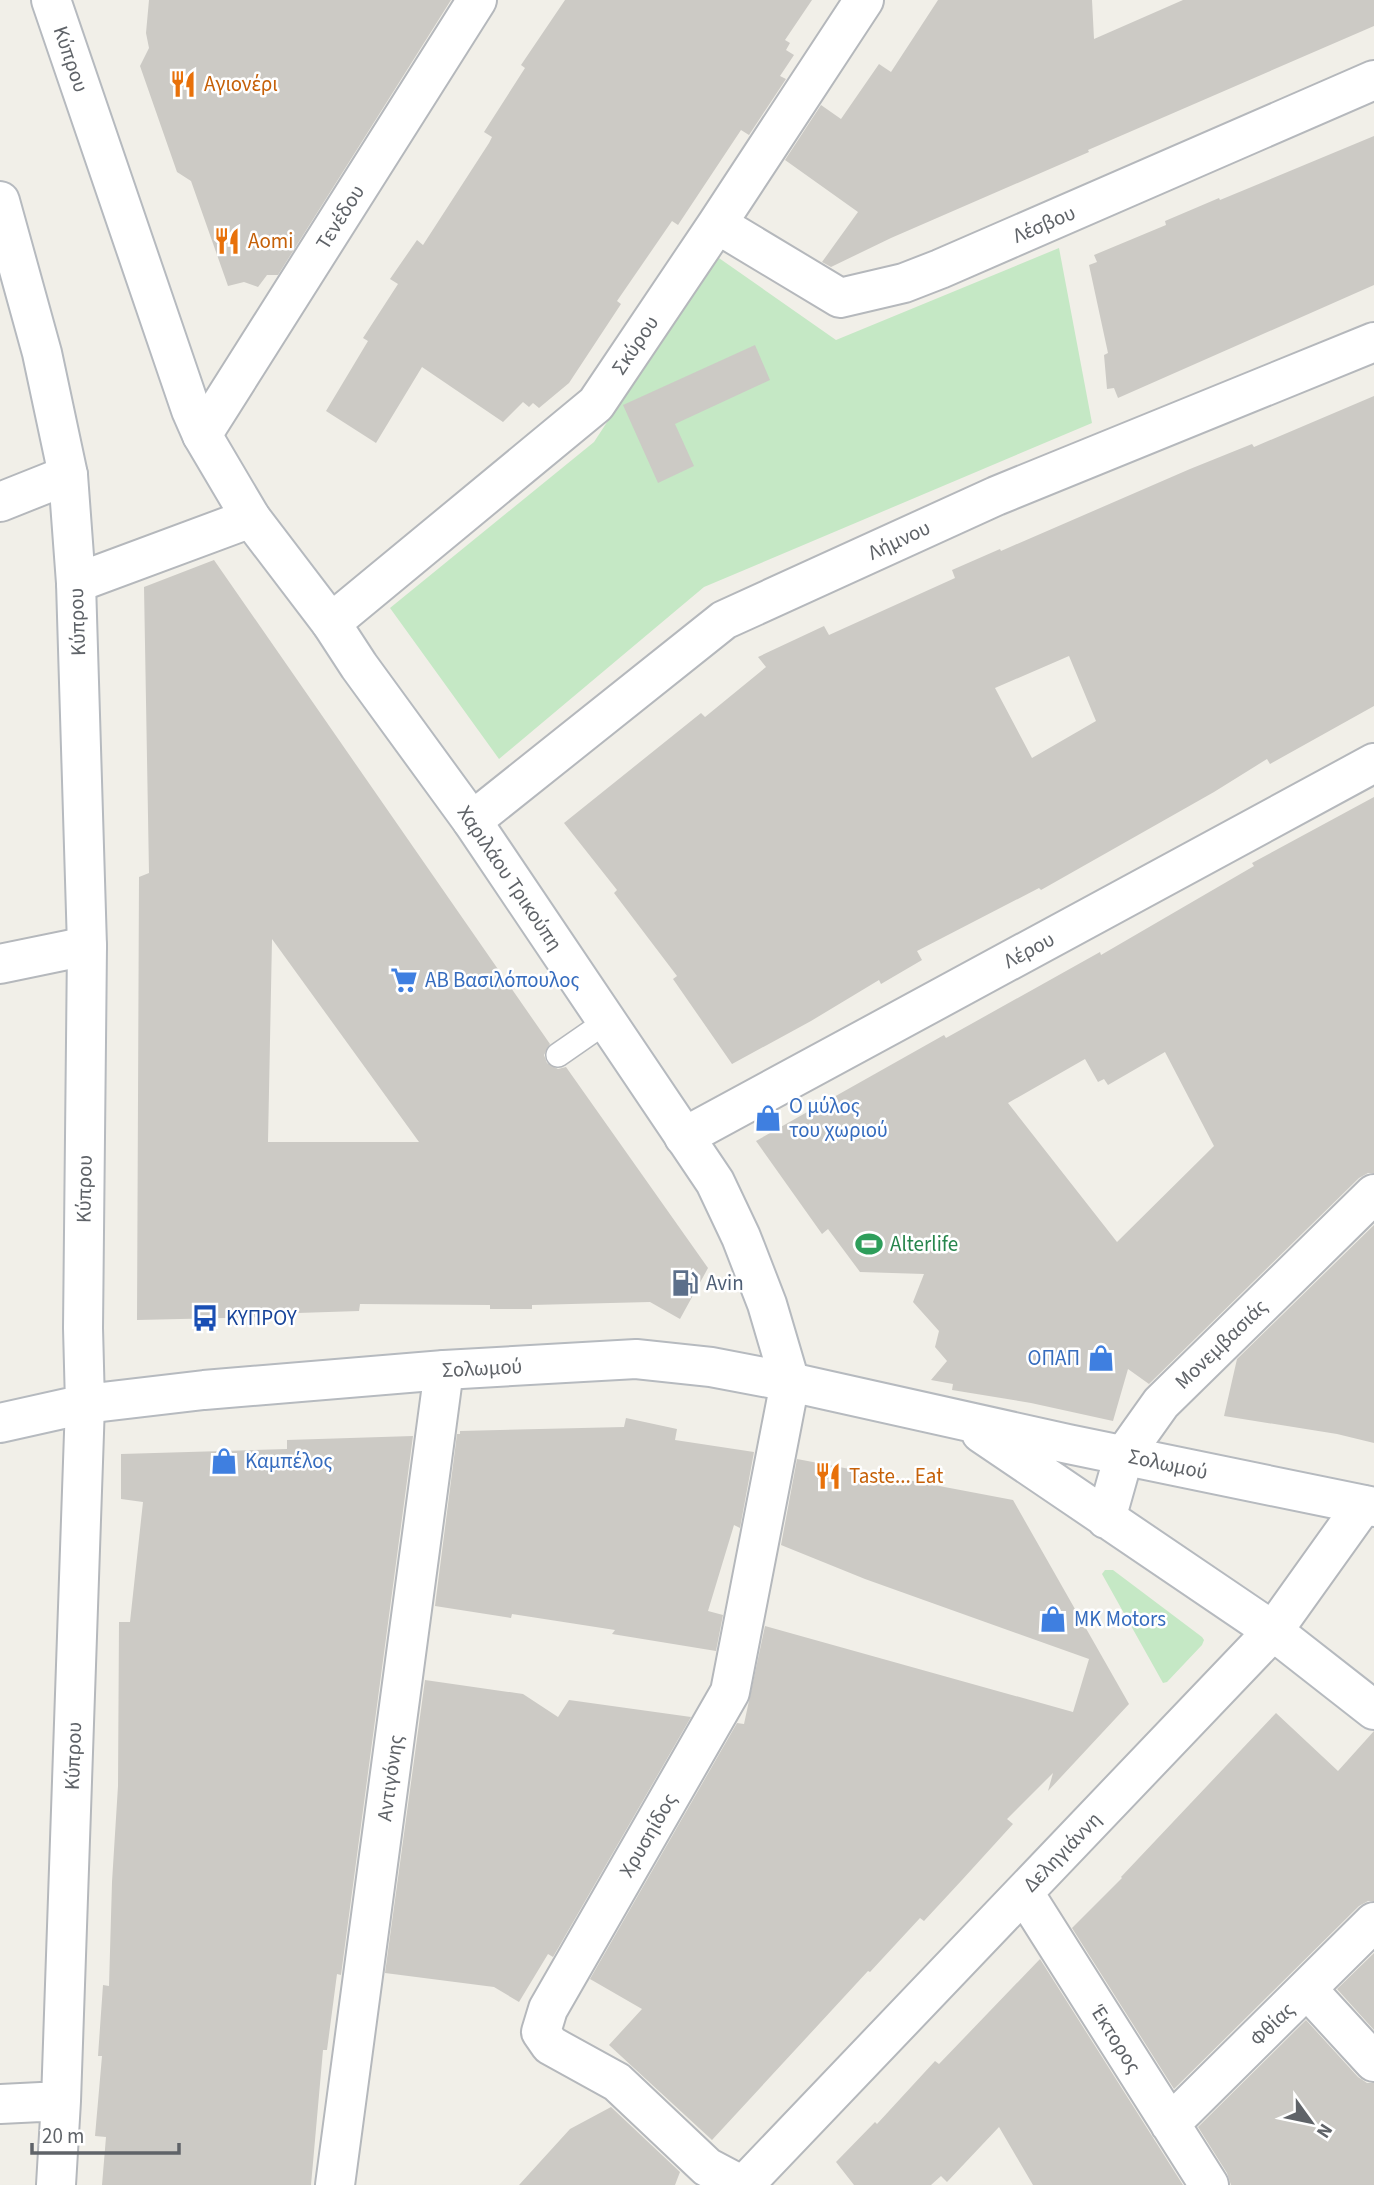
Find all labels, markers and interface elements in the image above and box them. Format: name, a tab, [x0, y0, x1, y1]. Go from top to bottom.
street label: Κύπρου	[46, 22, 96, 96]
restaurant icon: Αγιονέρι	[168, 69, 198, 99]
place label: Αγιονέρι	[204, 69, 278, 99]
street label: Τενέδου	[308, 179, 372, 255]
street label: Λέσβου	[1008, 197, 1080, 251]
restaurant icon: Aomi	[212, 226, 242, 256]
place label: Aomi	[248, 226, 293, 256]
street label: Σκύρου	[604, 309, 666, 381]
street label: Λήμνου	[863, 513, 935, 567]
street label: Κύπρου	[61, 587, 93, 657]
street label: Χαριλάου Τρικούπη	[450, 799, 570, 957]
street label: Λέρου	[998, 924, 1060, 976]
supermarket icon: ΑΒ Βασιλόπουλος	[389, 965, 419, 995]
place label: ΑΒ Βασιλόπουλος	[425, 965, 580, 995]
place label: Ο μύλος του χωριού	[789, 1091, 888, 1145]
shop icon: Ο μύλος του χωριού	[753, 1103, 783, 1133]
street label: Κύπρου	[68, 1155, 100, 1223]
sports icon: Alterlife	[854, 1229, 884, 1259]
place label: Alterlife	[890, 1229, 958, 1259]
fuel station icon: Avin	[670, 1268, 700, 1298]
place label: Avin	[706, 1268, 744, 1298]
street label: Μονεμβασιάς	[1168, 1292, 1274, 1396]
bus stop icon: ΚΥΠΡΟΥ	[190, 1303, 220, 1333]
place label: ΚΥΠΡΟΥ	[226, 1303, 298, 1333]
place label: ΟΠΑΠ	[1028, 1343, 1080, 1373]
shop icon: ΟΠΑΠ	[1086, 1343, 1116, 1373]
street label: Σολωμού	[441, 1351, 523, 1385]
street label: Σολωμού	[1126, 1441, 1210, 1487]
shop icon: Καμπέλος	[209, 1446, 239, 1476]
place label: Καμπέλος	[245, 1446, 333, 1476]
restaurant icon: Taste... Eat	[813, 1461, 843, 1491]
place label: Taste... Eat	[849, 1461, 943, 1491]
shop icon: MK Motors	[1038, 1604, 1068, 1634]
place label: MK Motors	[1074, 1604, 1166, 1634]
street label: Κύπρου	[57, 1721, 89, 1791]
street label: Αντιγόνης	[369, 1733, 411, 1823]
street label: Χρυσηίδος	[612, 1787, 684, 1883]
street label: Δεληγιάννη	[1016, 1805, 1108, 1899]
street label: Φθίας	[1243, 1995, 1301, 2053]
street label: Έκτορος	[1083, 1998, 1149, 2079]
north arrow	[1276, 2087, 1346, 2157]
scale bar	[32, 2112, 178, 2156]
text: N	[1309, 2118, 1339, 2143]
text: 20 m	[42, 2121, 84, 2151]

